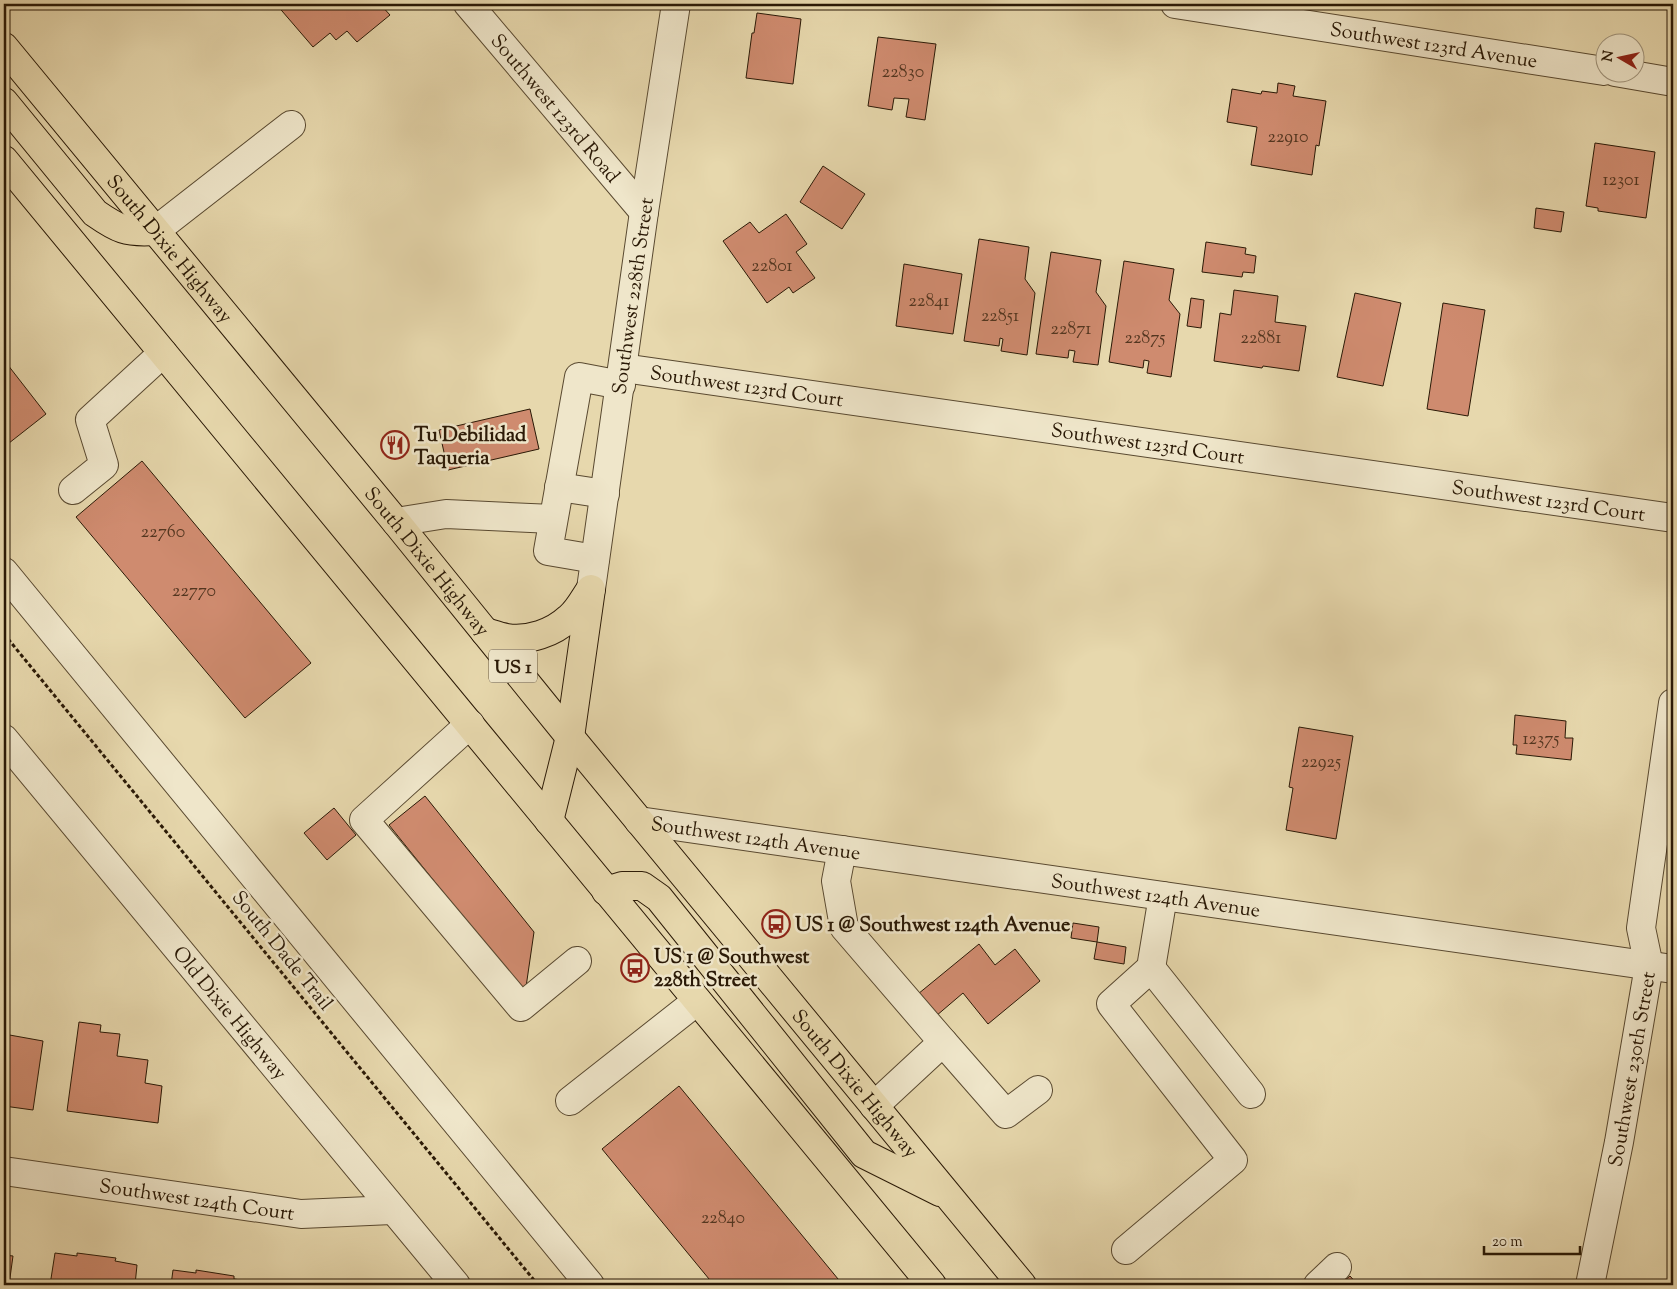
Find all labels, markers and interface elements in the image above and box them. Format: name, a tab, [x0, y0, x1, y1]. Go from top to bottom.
street label: Southwest 123rd Avenue	[1328, 16, 1539, 77]
street label: Southwest 123rd Road	[482, 28, 626, 190]
north arrow	[1594, 32, 1644, 82]
text: N	[1598, 49, 1620, 63]
house number: 22830	[882, 60, 924, 86]
house number: 22910	[1267, 125, 1309, 151]
house number: 12301	[1602, 168, 1640, 194]
street label: South Dixie Highway	[98, 169, 238, 331]
street label: Southwest 228th Street	[606, 196, 663, 397]
house number: 22801	[751, 254, 793, 280]
house number: 22841	[909, 289, 949, 315]
house number: 22851	[981, 304, 1019, 330]
house number: 22871	[1051, 317, 1092, 343]
house number: 22875	[1124, 326, 1166, 352]
house number: 22881	[1241, 326, 1281, 352]
street label: Southwest 123rd Court	[648, 360, 845, 416]
street label: Southwest 123rd Court	[1049, 417, 1246, 474]
place label: Tu Debilidad Taqueria	[414, 422, 527, 474]
restaurant icon: Tu Debilidad Taqueria	[380, 430, 410, 460]
street label: Southwest 123rd Court	[1450, 475, 1647, 531]
street label: South Dixie Highway	[356, 481, 495, 644]
house number: 22760	[141, 520, 185, 546]
house number: 22770	[172, 579, 216, 605]
road number: US 1	[489, 649, 537, 682]
house number: 12375	[1523, 727, 1560, 753]
house number: 22925	[1301, 750, 1341, 776]
street label: Southwest 124th Avenue	[649, 811, 862, 870]
street label: Southwest 124th Avenue	[1049, 868, 1262, 927]
street label: South Dade Trail	[224, 885, 339, 1018]
bus stop icon: US 1 @ Southwest 124th Avenue	[761, 909, 791, 939]
place label: US 1 @ Southwest 124th Avenue	[795, 912, 1070, 941]
street label: Old Dixie Highway	[164, 941, 293, 1087]
place label: US 1 @ Southwest 228th Street	[654, 944, 810, 996]
bus stop icon: US 1 @ Southwest 228th Street	[620, 953, 650, 983]
street label: Southwest 230th Street	[1602, 969, 1665, 1170]
street label: South Dixie Highway	[783, 1004, 924, 1165]
street label: Southwest 124th Court	[97, 1173, 296, 1230]
house number: 22840	[701, 1206, 745, 1232]
scale bar	[1484, 1224, 1581, 1256]
text: 20 m	[1492, 1232, 1523, 1253]

